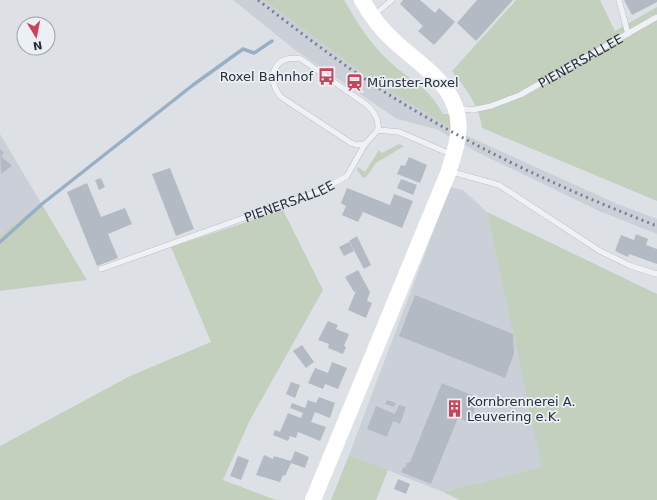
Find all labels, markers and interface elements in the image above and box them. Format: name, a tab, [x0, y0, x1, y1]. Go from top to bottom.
north arrow	[16, 16, 56, 56]
street label: PIENERSALLEE	[535, 31, 625, 91]
text: N	[32, 38, 43, 53]
bus stop icon: Roxel Bahnhof	[316, 66, 336, 86]
place label: Roxel Bahnhof	[220, 69, 313, 84]
station icon: Münster-Roxel	[344, 72, 364, 92]
place label: Münster-Roxel	[367, 75, 459, 90]
street label: PIENERSALLEE	[242, 177, 337, 225]
place label: Kornbrennerei A. Leuvering e.K.	[467, 394, 576, 424]
building icon: Kornbrennerei A. Leuvering e.K.	[444, 398, 464, 418]

